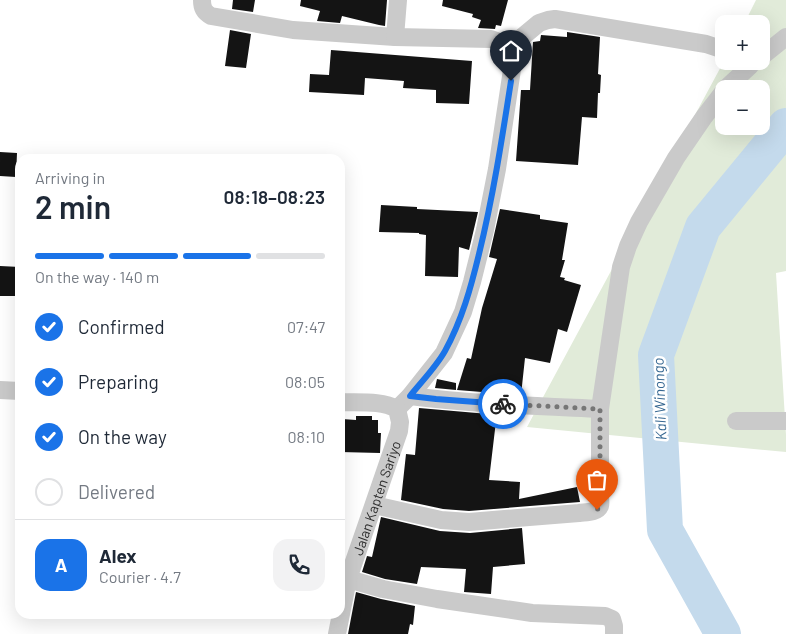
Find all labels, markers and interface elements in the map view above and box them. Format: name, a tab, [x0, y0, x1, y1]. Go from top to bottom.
map controls	[715, 15, 770, 135]
button: +	[715, 15, 770, 70]
pin	[490, 30, 532, 81]
icon: home	[497, 37, 525, 65]
button: −	[715, 80, 770, 135]
text: Arriving in	[35, 168, 105, 187]
text: 08:18–08:23	[224, 185, 325, 208]
text: 2 min	[35, 187, 111, 225]
text: On the way · 140 m	[35, 267, 159, 286]
icon: check	[35, 313, 63, 341]
text: Confirmed	[78, 315, 165, 338]
text: 07:47	[287, 317, 325, 336]
water label: Kali Winongo	[649, 357, 669, 440]
icon: check	[35, 368, 63, 396]
text: Preparing	[78, 370, 159, 393]
text: 08:05	[285, 372, 325, 391]
courier	[478, 379, 528, 429]
icon: bike	[489, 390, 517, 418]
icon: check	[35, 423, 63, 451]
text: On the way	[78, 425, 167, 448]
text: 08:10	[288, 427, 325, 446]
street label: Jalan Kapten Sariyo	[348, 438, 404, 557]
pin	[576, 459, 618, 510]
icon: bag	[583, 466, 611, 494]
text: Delivered	[78, 480, 155, 503]
button: phone	[273, 539, 325, 591]
text: Alex	[99, 544, 137, 567]
text: A	[55, 553, 67, 576]
text: Courier · 4.7	[99, 567, 181, 586]

